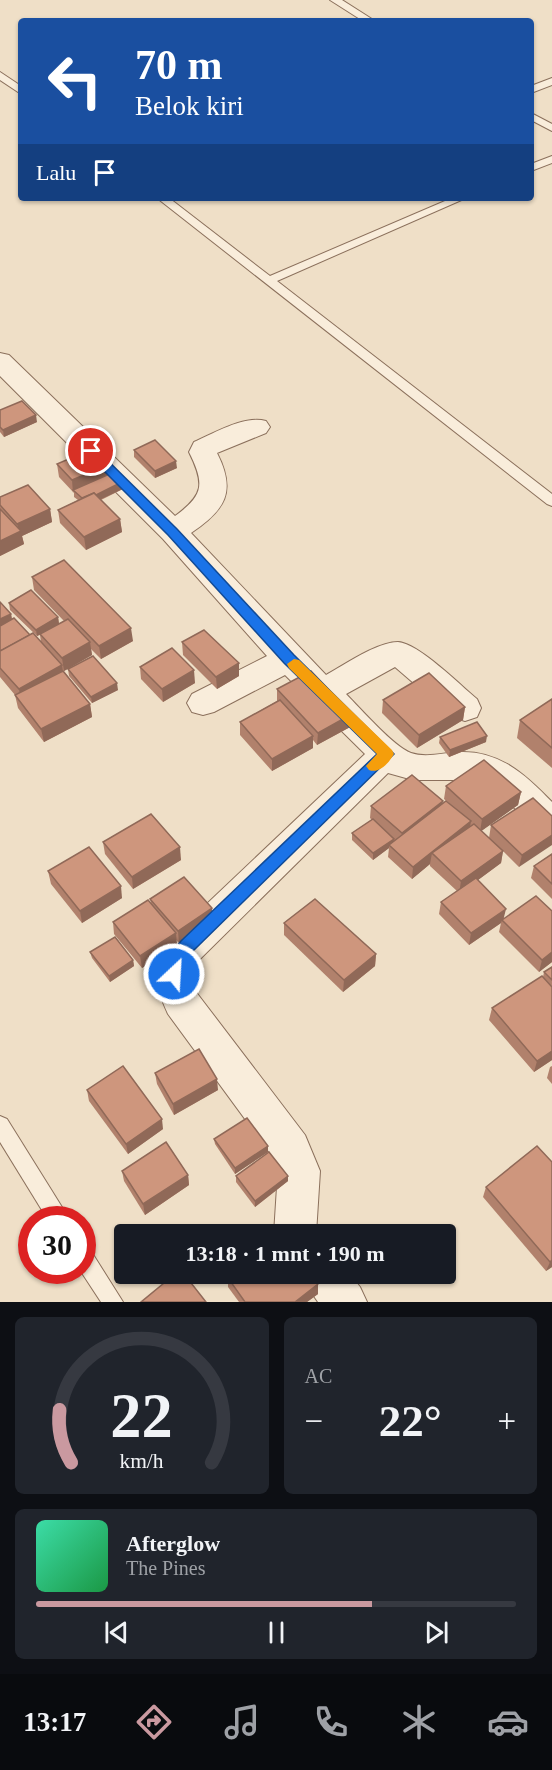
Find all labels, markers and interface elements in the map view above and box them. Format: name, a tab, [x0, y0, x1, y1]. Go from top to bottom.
icon: left	[36, 42, 114, 120]
text: 70 m	[135, 42, 223, 88]
text: Belok kiri	[135, 91, 244, 121]
icon: arrive	[88, 156, 121, 189]
text: Lalu	[36, 160, 76, 185]
pin	[65, 425, 116, 476]
icon: arrive	[74, 434, 107, 467]
position arrow	[142, 942, 206, 1006]
speed limit sign: 30	[18, 1206, 96, 1284]
text: 13:18 · 1 mnt · 190 m	[185, 1241, 385, 1266]
text: AC	[305, 1365, 332, 1387]
text: 22	[111, 1381, 173, 1450]
text: 22°	[379, 1396, 442, 1446]
text: −	[305, 1403, 323, 1439]
text: +	[497, 1403, 516, 1439]
text: km/h	[120, 1449, 164, 1473]
text: Afterglow	[126, 1531, 220, 1556]
text: The Pines	[126, 1557, 205, 1579]
icon: previous	[100, 1616, 133, 1649]
icon: pause	[260, 1616, 293, 1649]
icon: next	[420, 1616, 453, 1649]
icon: directions	[133, 1701, 175, 1743]
icon: music	[221, 1701, 263, 1743]
icon: phone	[310, 1701, 352, 1743]
icon: climate	[398, 1701, 440, 1743]
icon: car	[487, 1701, 529, 1743]
text: 13:17	[23, 1707, 86, 1737]

